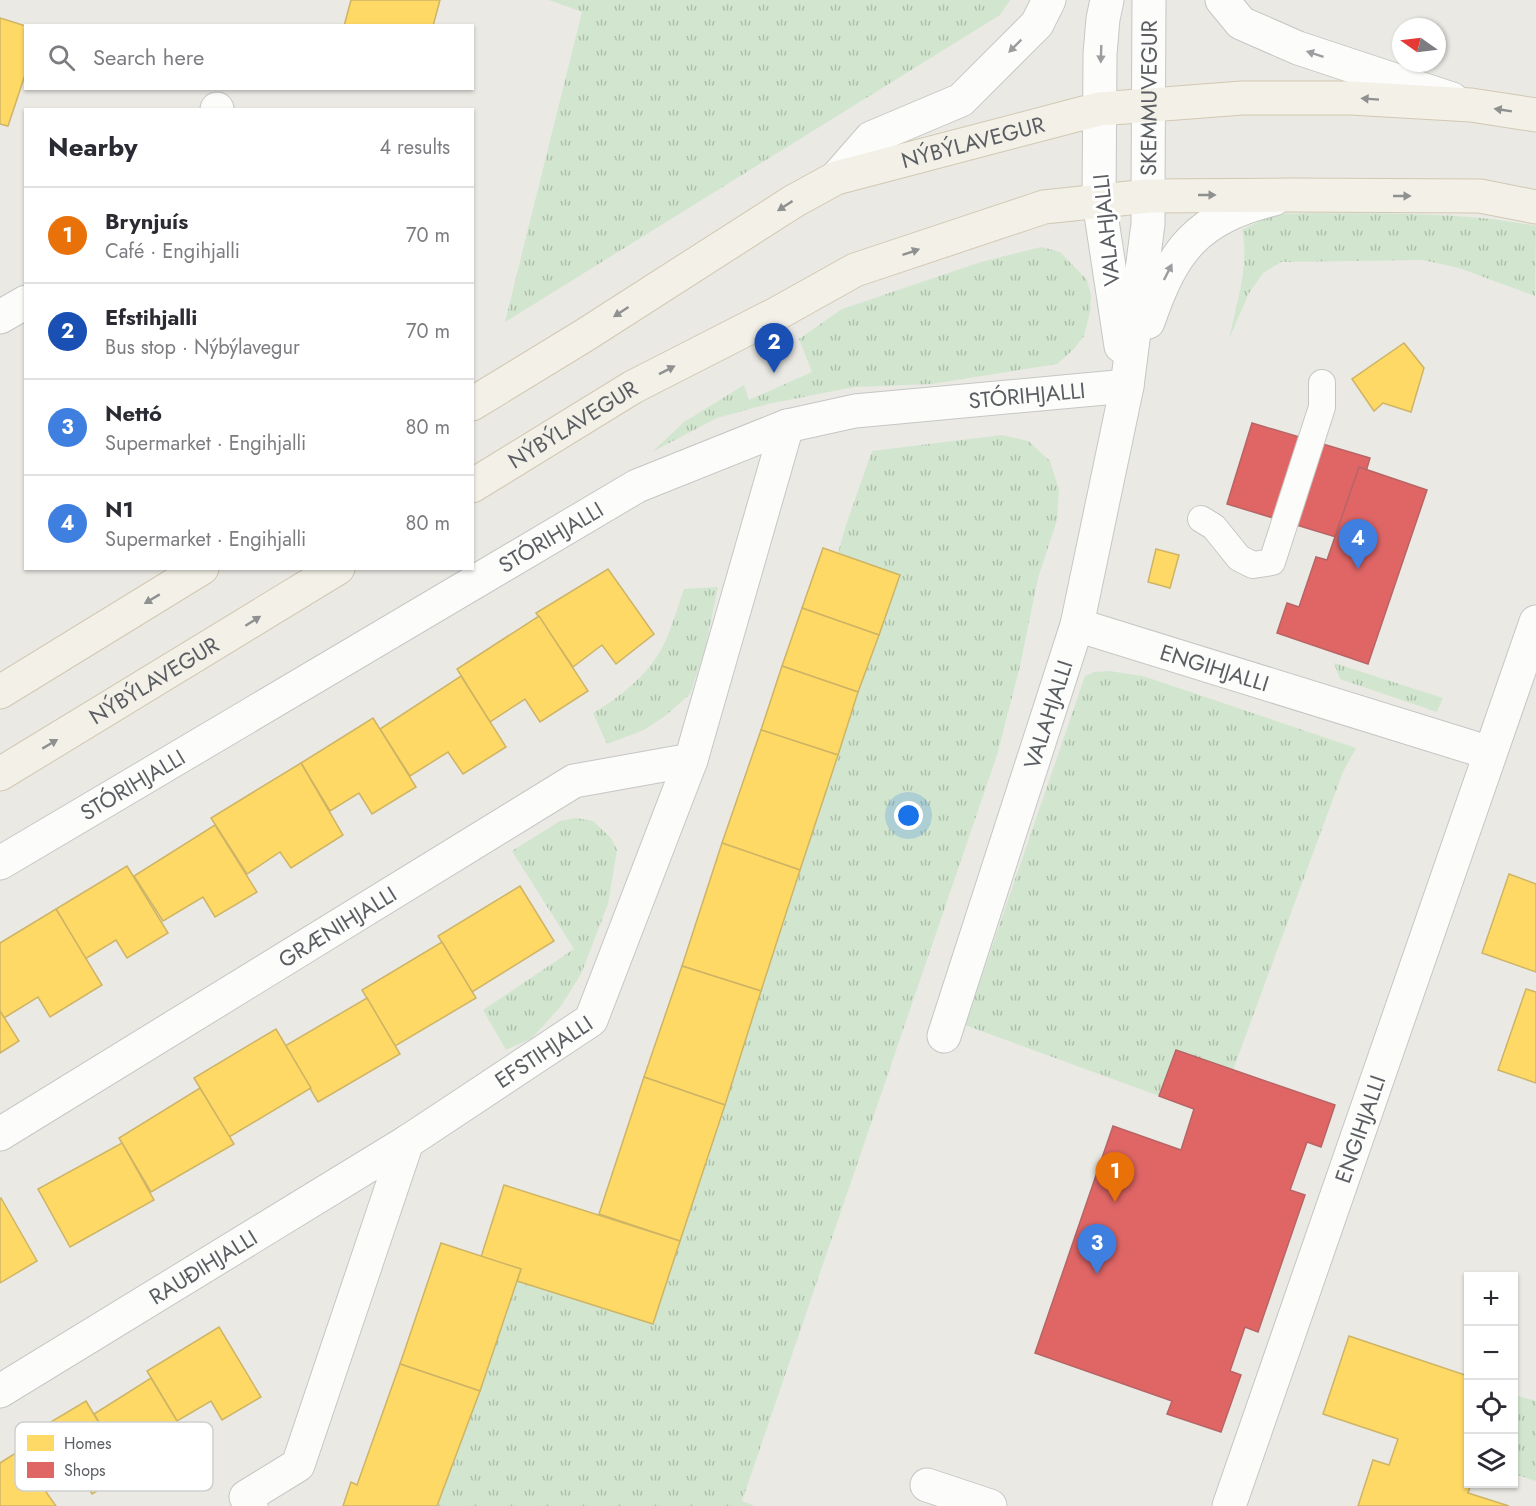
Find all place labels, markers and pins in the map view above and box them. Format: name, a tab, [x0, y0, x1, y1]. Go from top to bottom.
pin: 2	[754, 324, 794, 373]
pin: 4	[1338, 520, 1378, 569]
pin: 1	[1096, 1152, 1134, 1202]
pin: 3	[1078, 1224, 1116, 1274]

